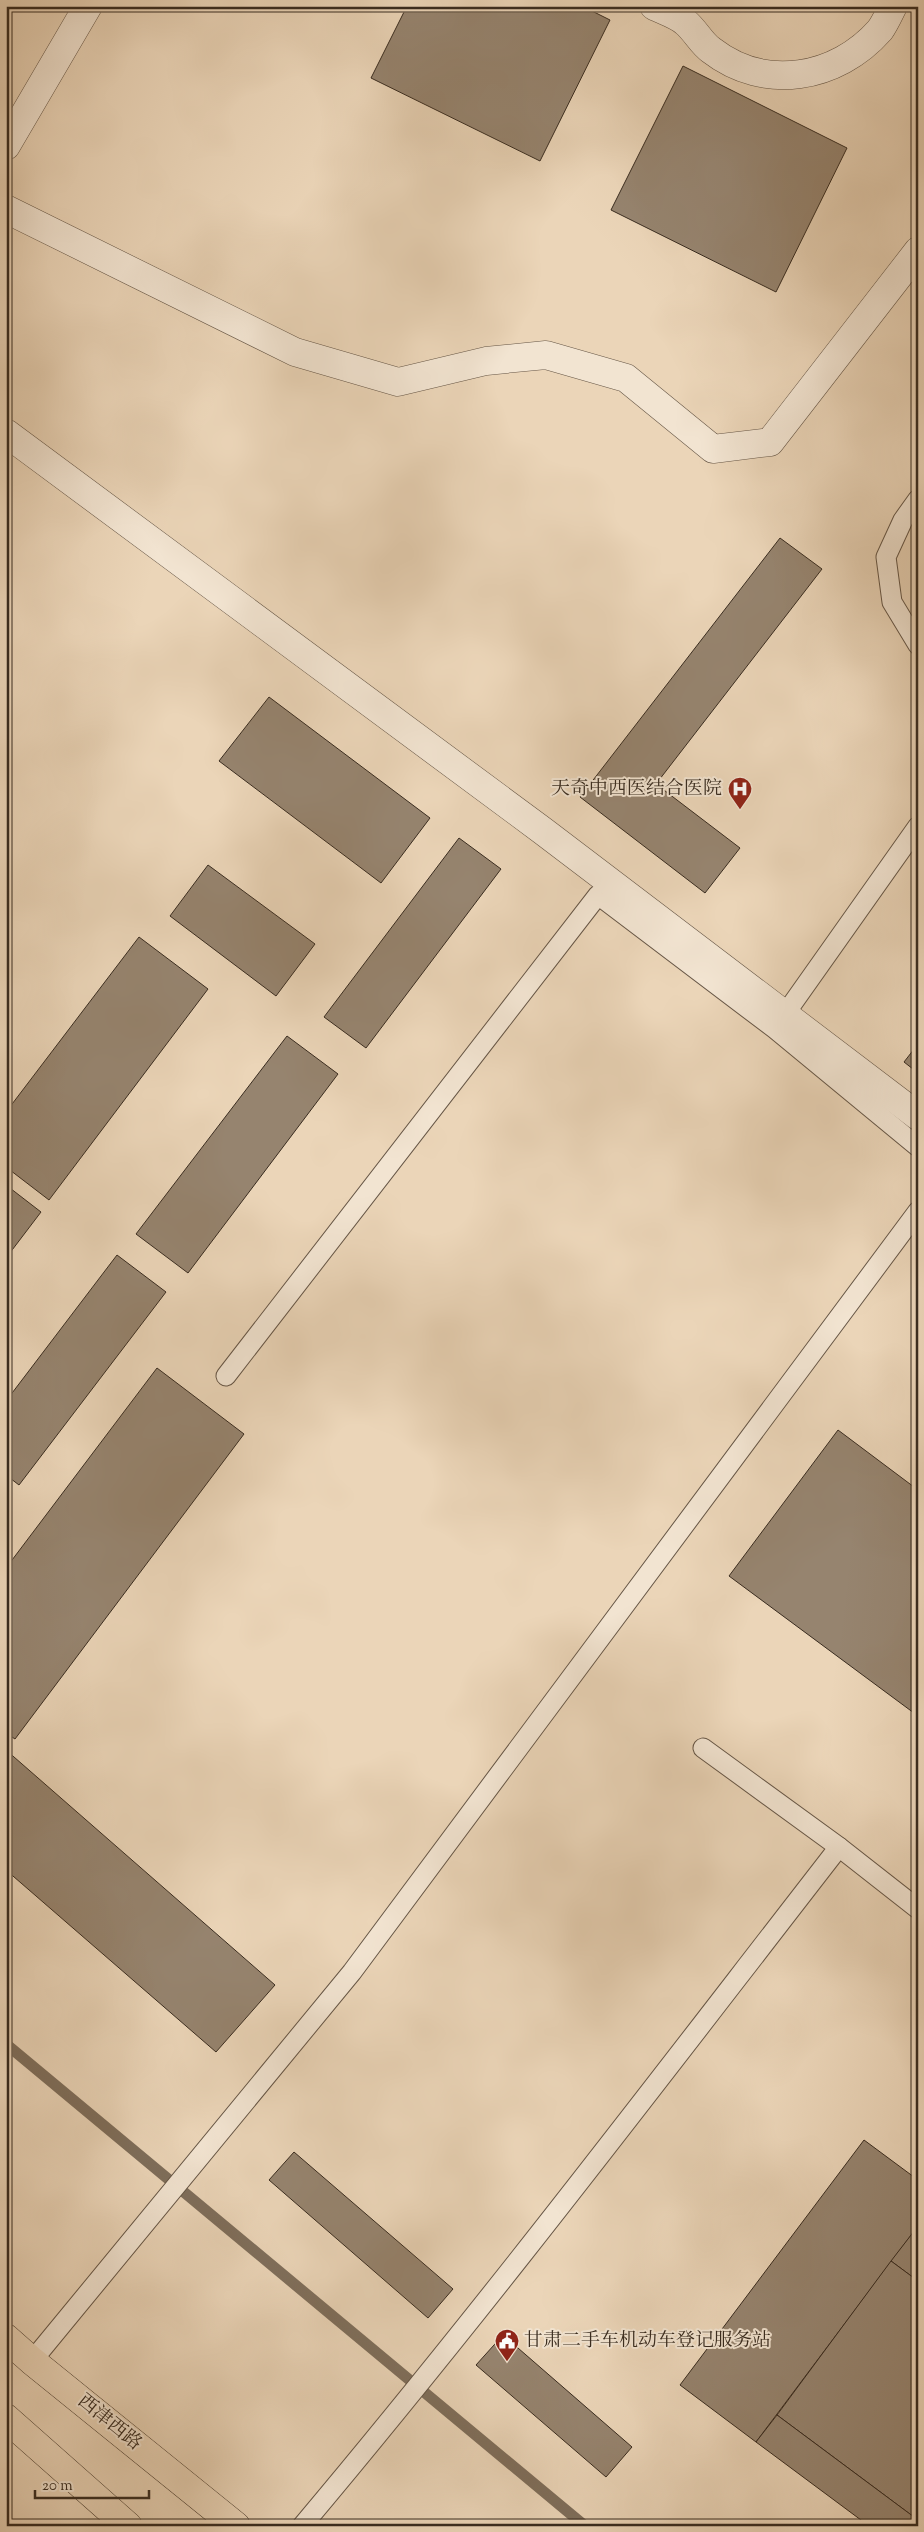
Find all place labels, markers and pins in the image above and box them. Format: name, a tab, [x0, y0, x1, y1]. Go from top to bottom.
place label: 天奇中西医结合医院	[551, 776, 722, 803]
hospital icon: 天奇中西医结合医院	[727, 776, 753, 810]
public building icon: 甘肃二手车机动车登记服务站	[494, 2328, 520, 2362]
place label: 甘肃二手车机动车登记服务站	[524, 2328, 771, 2355]

